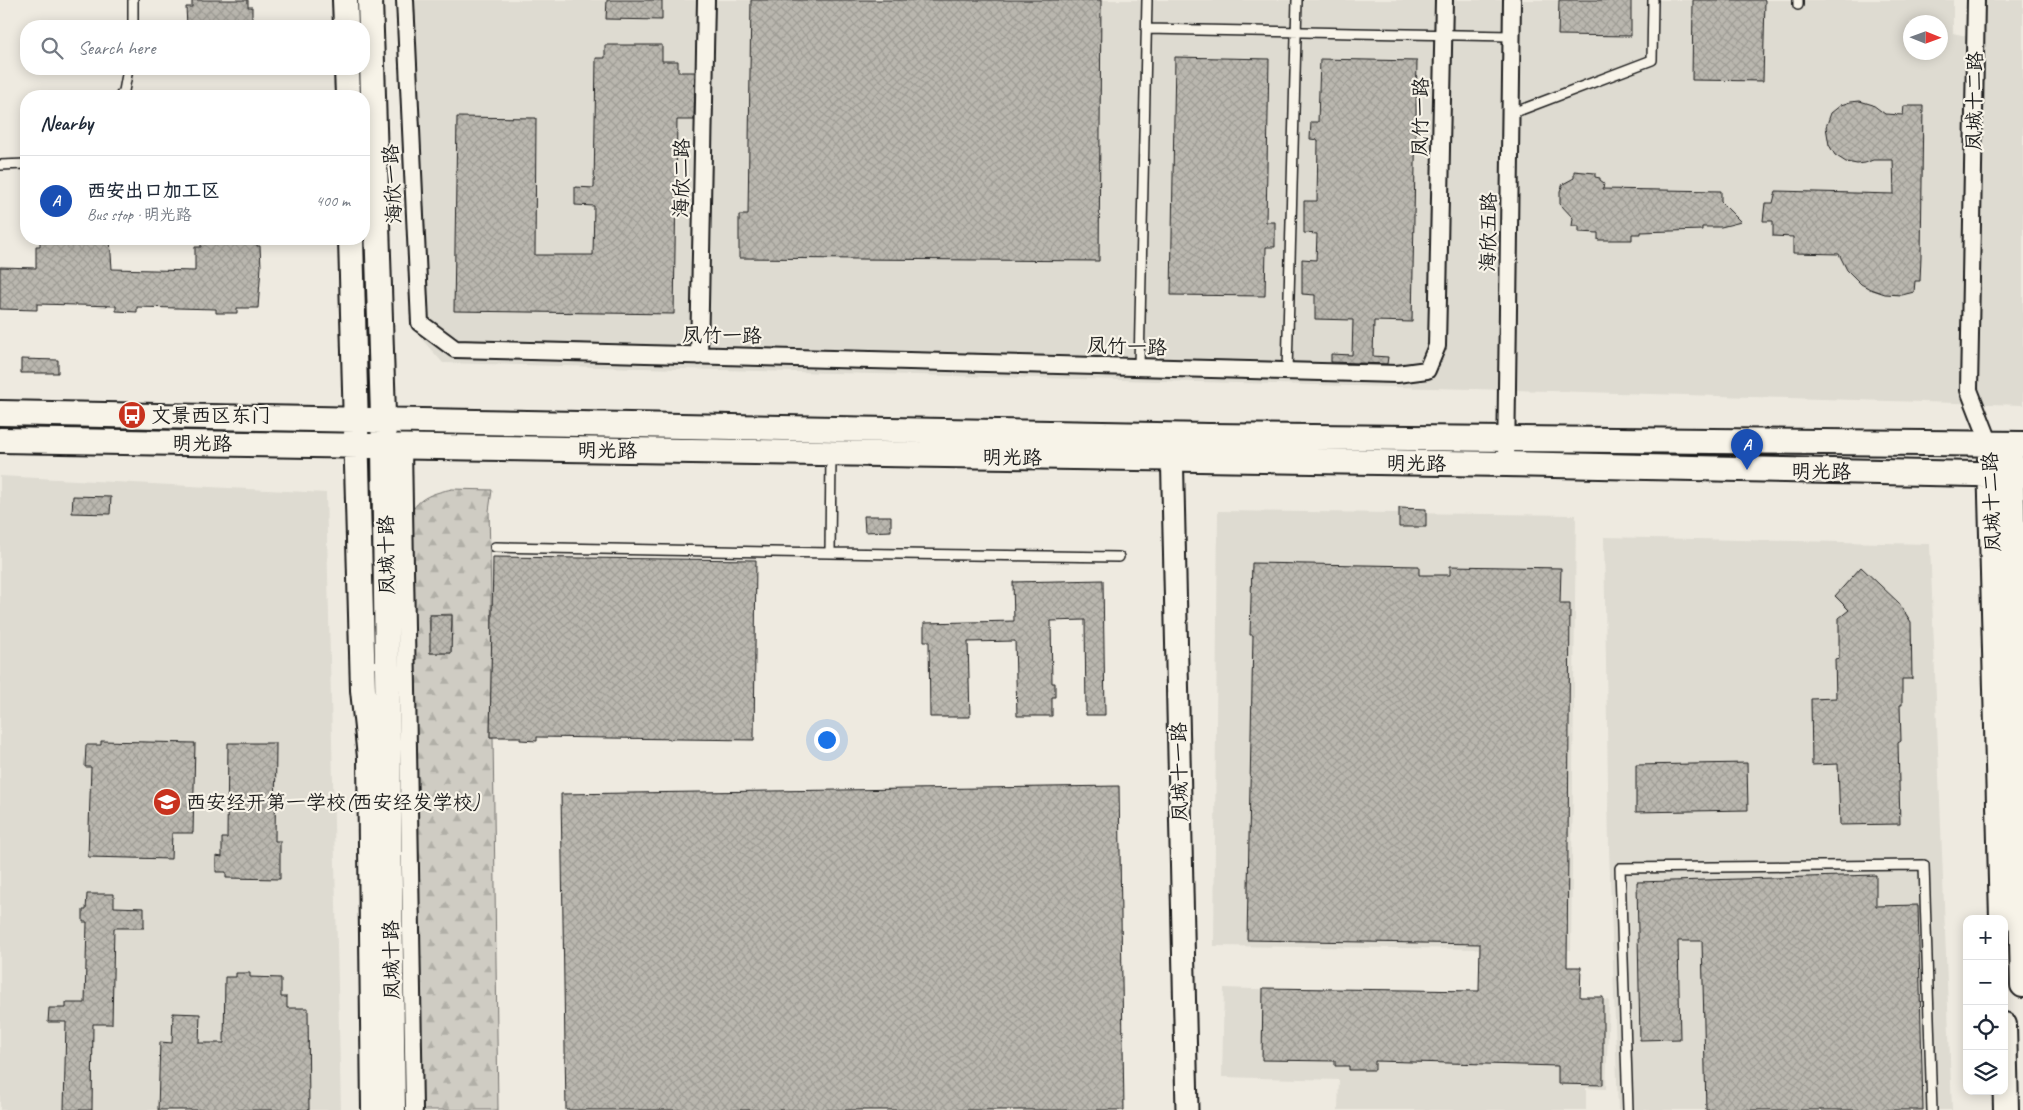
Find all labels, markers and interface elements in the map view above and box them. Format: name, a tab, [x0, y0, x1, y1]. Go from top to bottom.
north arrow	[1903, 15, 1948, 60]
search box	[20, 20, 370, 75]
icon: search	[38, 34, 66, 62]
text: Search here	[78, 36, 155, 60]
street label: 凤城十二路	[1961, 50, 1988, 151]
street label: 凤竹一路	[1407, 76, 1434, 157]
text: Nearby	[40, 110, 93, 136]
street label: 海欣二路	[668, 137, 695, 218]
street label: 海欣一路	[378, 142, 407, 225]
text: 西安出口加工区	[87, 179, 220, 203]
text: A	[52, 191, 60, 211]
text: 400 m	[316, 191, 350, 211]
street label: 海欣五路	[1475, 191, 1502, 272]
text: Bus stop · 明光路	[87, 205, 192, 225]
street label: 凤竹一路	[682, 322, 763, 349]
street label: 凤竹一路	[1087, 333, 1168, 360]
bus stop icon: 文景西区东门	[117, 400, 147, 430]
place label: 文景西区东门	[151, 403, 271, 428]
pin: A	[1731, 429, 1763, 470]
street label: 明光路	[172, 430, 233, 457]
street label: 明光路	[577, 437, 638, 464]
street label: 明光路	[982, 444, 1043, 471]
street label: 明光路	[1386, 450, 1447, 477]
street label: 凤城十二路	[1977, 451, 2006, 552]
street label: 明光路	[1791, 458, 1852, 485]
street label: 凤城十路	[373, 514, 400, 595]
street label: 凤城十一路	[1166, 721, 1193, 822]
your location	[814, 727, 840, 753]
school or university icon: 西安经开第一学校(西安经发学校)	[152, 787, 182, 817]
place label: 西安经开第一学校(西安经发学校)	[186, 790, 481, 815]
map controls	[1963, 915, 2008, 1095]
button: +	[1963, 915, 2008, 960]
street label: 凤城十路	[378, 919, 405, 1000]
button: −	[1963, 960, 2008, 1005]
button: locate	[1963, 1005, 2008, 1050]
button: layers	[1963, 1050, 2008, 1095]

